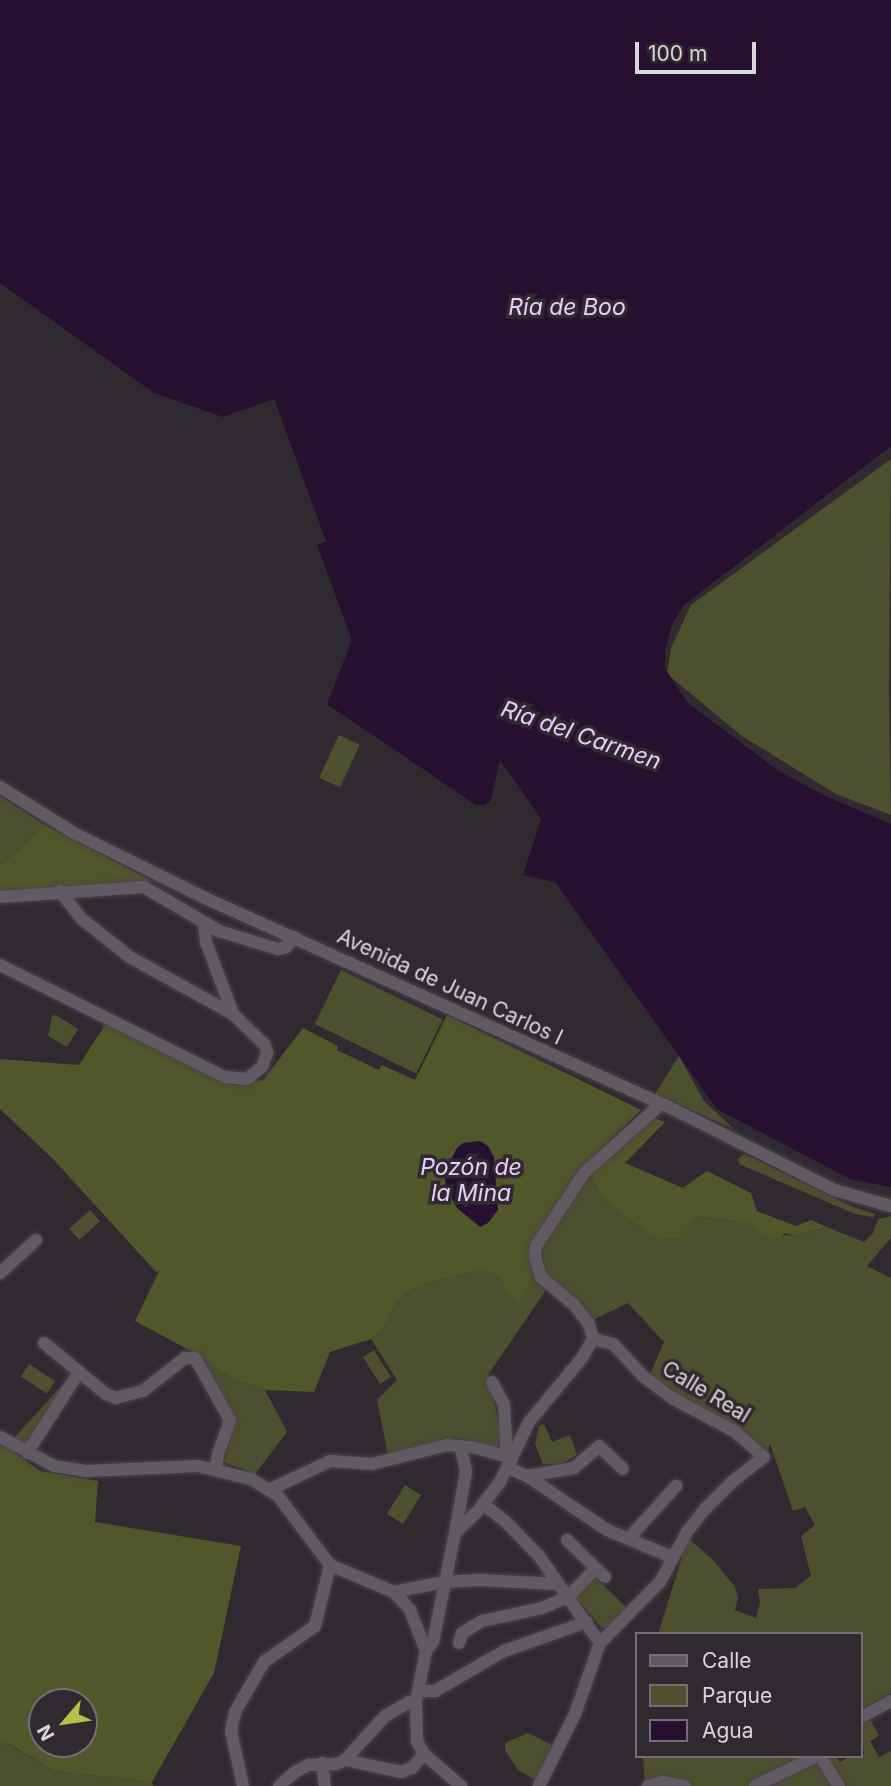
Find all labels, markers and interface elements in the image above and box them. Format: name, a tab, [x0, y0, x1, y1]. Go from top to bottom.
scale bar	[639, 28, 760, 72]
text: 100 m	[648, 41, 707, 66]
water label: Ría de Boo	[508, 293, 626, 321]
water label: Ría del Carmen	[497, 695, 665, 775]
street label: Avenida de Juan Carlos I	[333, 924, 567, 1050]
water label: Pozón de la Mina	[420, 1153, 522, 1207]
street label: Calle Real	[658, 1356, 754, 1428]
legend	[636, 1632, 863, 1758]
text: Calle	[702, 1648, 752, 1673]
text: Parque	[702, 1683, 772, 1708]
north arrow	[28, 1688, 98, 1758]
text: Agua	[702, 1718, 754, 1743]
text: N	[32, 1721, 60, 1744]

